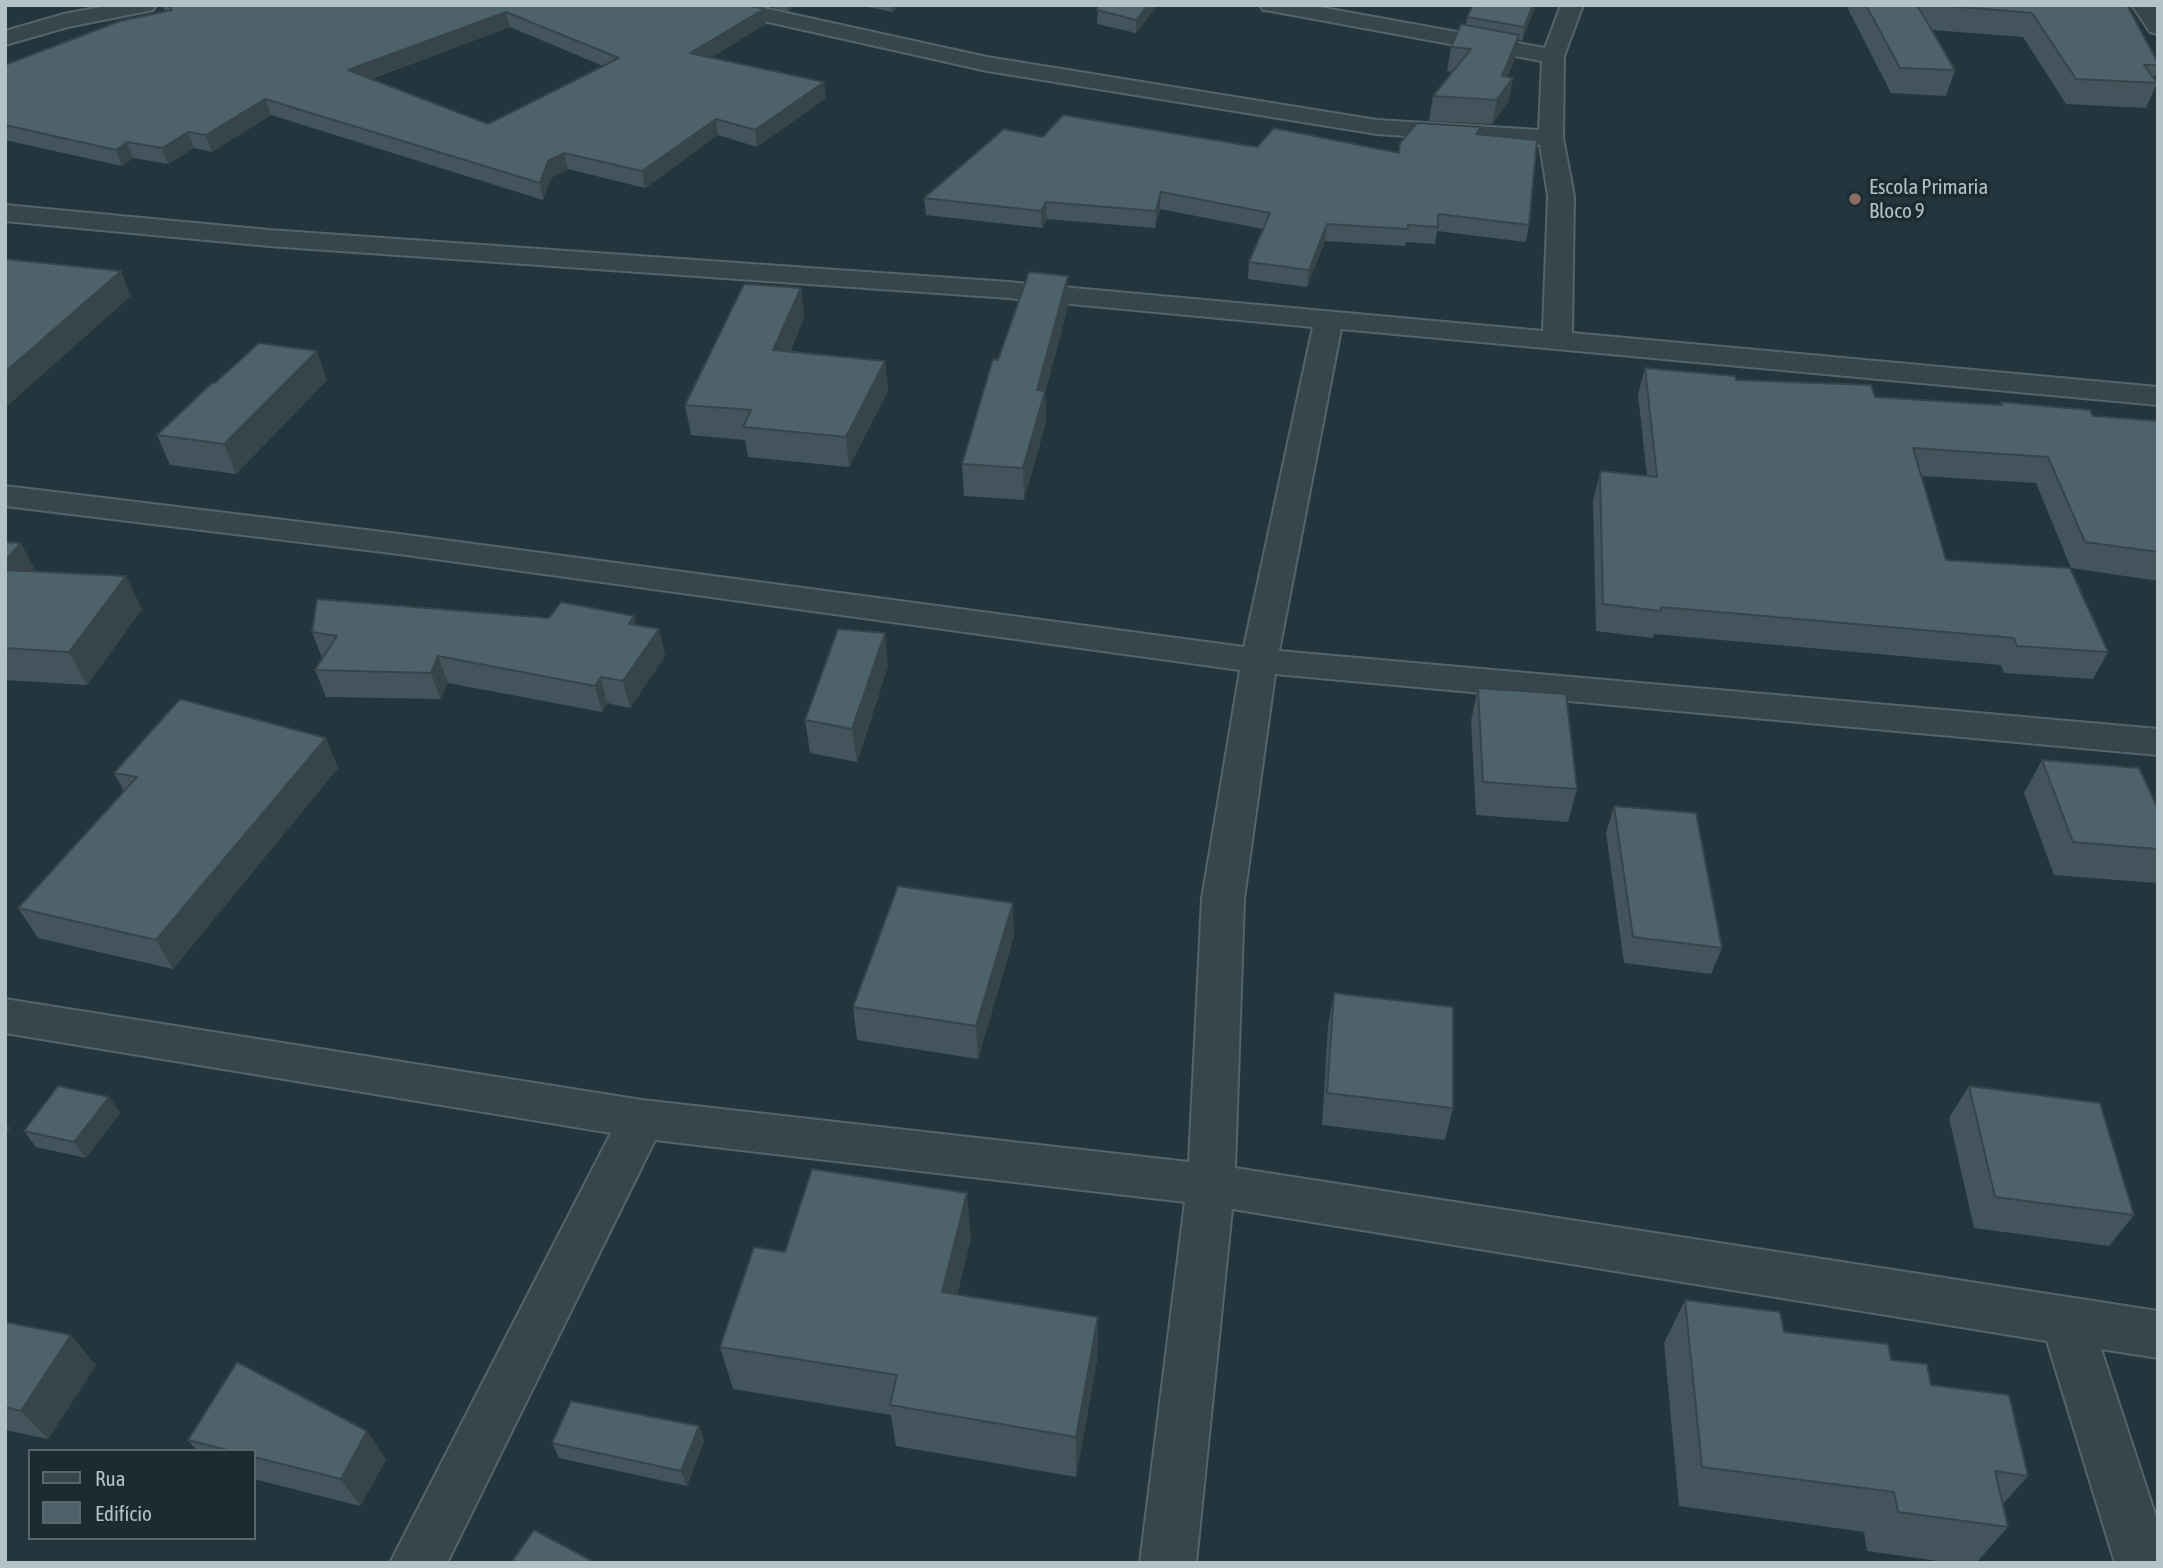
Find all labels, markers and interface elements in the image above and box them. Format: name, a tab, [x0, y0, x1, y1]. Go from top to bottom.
place label: Escola Primaria Bloco 9	[1869, 174, 1988, 224]
marker: Escola Primaria Bloco 9	[1847, 191, 1863, 207]
legend	[28, 1449, 256, 1540]
text: Rua	[95, 1466, 125, 1490]
text: Edifício	[95, 1501, 152, 1525]

